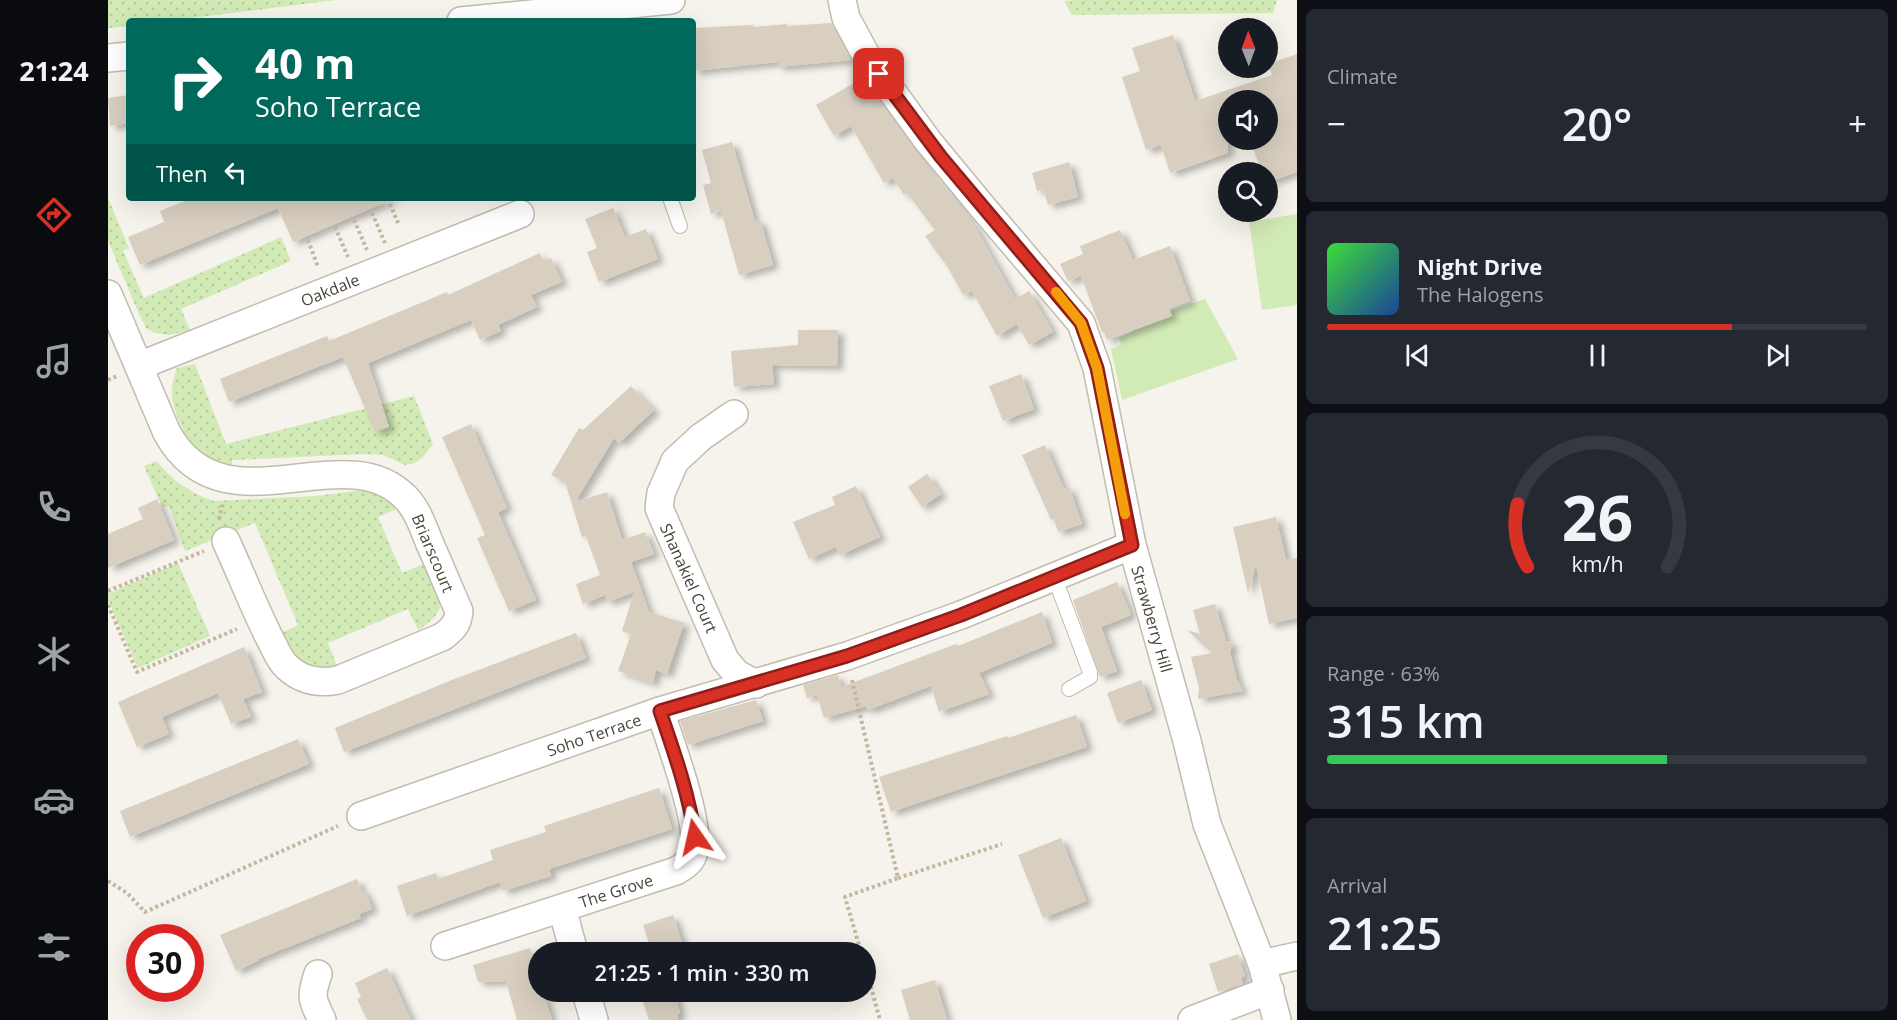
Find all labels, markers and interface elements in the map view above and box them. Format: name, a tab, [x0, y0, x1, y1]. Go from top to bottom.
north arrow	[1218, 18, 1278, 78]
map controls	[1218, 18, 1278, 222]
text: 40 m	[255, 34, 355, 91]
icon: right	[156, 42, 234, 120]
pin	[853, 48, 904, 99]
text: 21:24	[19, 52, 89, 89]
icon: arrive	[862, 57, 895, 90]
text: Climate	[1327, 63, 1398, 90]
text: Soho Terrace	[255, 88, 421, 125]
button: sound	[1218, 90, 1278, 150]
text: 20°	[1562, 93, 1632, 154]
text: −	[1327, 101, 1346, 146]
text: +	[1848, 101, 1867, 146]
icon: left	[219, 156, 252, 189]
text: Then	[156, 158, 207, 188]
button: search	[1218, 162, 1278, 222]
icon: directions	[33, 194, 75, 236]
text: Night Drive	[1417, 251, 1542, 281]
street label: Oakdale	[297, 268, 363, 312]
text: The Halogens	[1417, 281, 1544, 308]
icon: previous	[1401, 339, 1434, 372]
icon: pause	[1581, 339, 1614, 372]
icon: next	[1761, 339, 1794, 372]
icon: music	[33, 340, 75, 382]
text: 26	[1561, 474, 1633, 559]
icon: phone	[33, 486, 75, 528]
street label: Briarscourt	[407, 510, 460, 596]
street label: Shanakiel Court	[655, 520, 723, 636]
text: km/h	[1571, 549, 1623, 578]
street label: Strawberry Hill	[1126, 563, 1178, 675]
icon: climate	[33, 633, 75, 675]
text: Range · 63%	[1327, 660, 1440, 687]
text: 315 km	[1327, 690, 1485, 751]
street label: Soho Terrace	[544, 709, 644, 761]
icon: car	[33, 779, 75, 821]
position arrow	[663, 805, 727, 869]
street label: The Grove	[576, 869, 656, 913]
text: Arrival	[1327, 872, 1387, 899]
text: 21:25	[1327, 902, 1442, 963]
speed limit sign: 30	[126, 924, 204, 1002]
icon: filters	[33, 926, 75, 968]
text: 21:25 · 1 min · 330 m	[594, 957, 810, 987]

